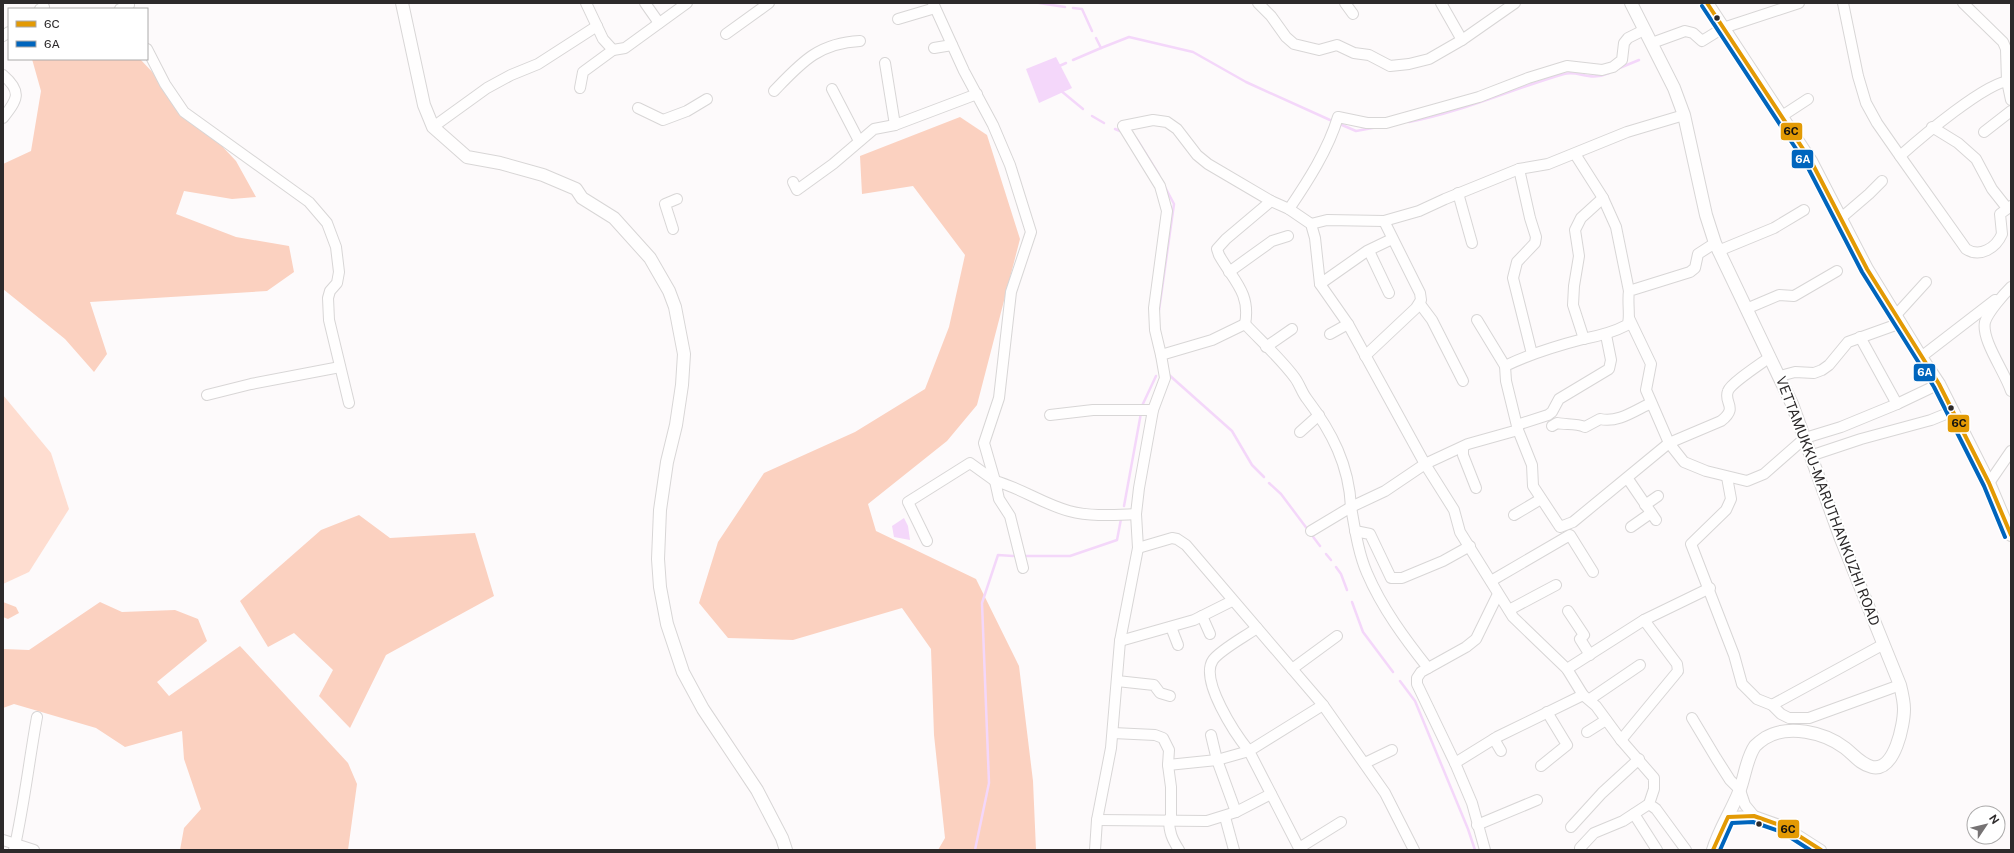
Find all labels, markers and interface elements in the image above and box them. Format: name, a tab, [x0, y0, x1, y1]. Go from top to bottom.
legend	[8, 8, 148, 60]
unlabelled marker	[1712, 13, 1722, 23]
text: 6C	[44, 17, 60, 31]
text: 6A	[44, 37, 60, 51]
line badge: 6C	[1780, 122, 1803, 141]
text: 6C	[1783, 125, 1799, 137]
line badge: 6A	[1791, 149, 1814, 169]
text: 6A	[1795, 153, 1811, 165]
line badge: 6A	[1913, 363, 1936, 382]
text: 6A	[1917, 366, 1933, 378]
street label: VETTAMUKKU-MARUTHANKUZHI ROAD	[1773, 374, 1883, 628]
unlabelled marker	[1946, 403, 1956, 413]
line badge: 6C	[1947, 414, 1970, 433]
text: 6C	[1951, 417, 1967, 429]
north arrow	[1966, 805, 2006, 845]
text: N	[1987, 812, 2002, 826]
unlabelled marker	[1754, 819, 1764, 829]
line badge: 6C	[1777, 819, 1800, 839]
text: 6C	[1780, 823, 1796, 835]

